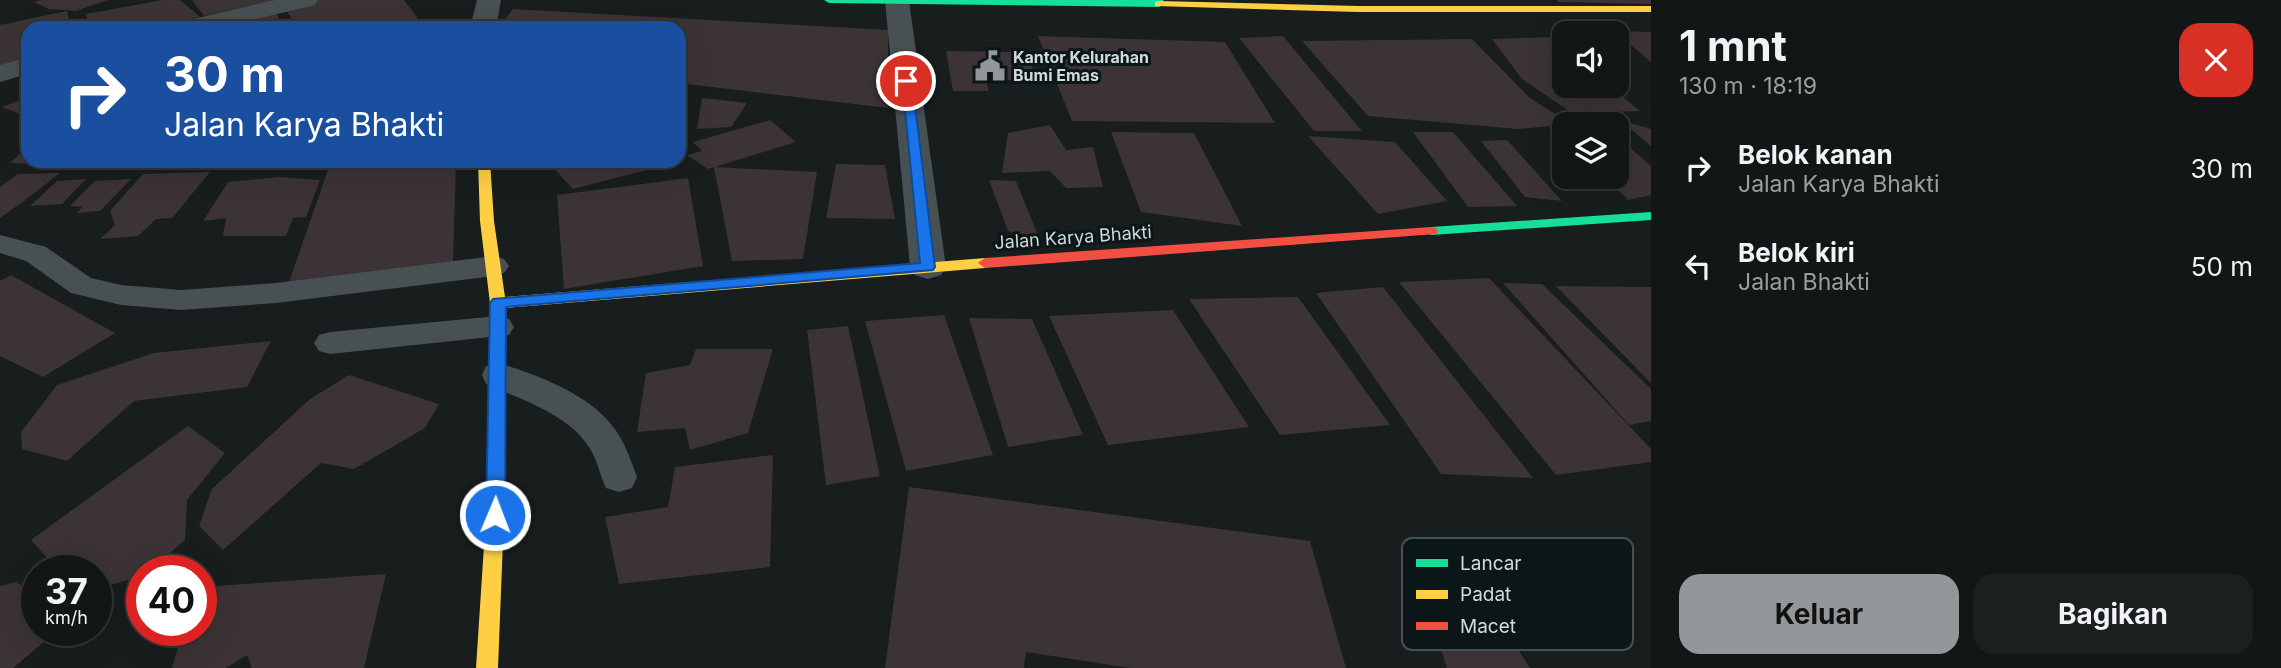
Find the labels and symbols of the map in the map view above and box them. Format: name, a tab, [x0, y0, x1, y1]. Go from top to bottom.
place label: Kantor Kelurahan Bumi Emas	[1013, 47, 1149, 85]
public building icon: Kantor Kelurahan Bumi Emas	[973, 49, 1007, 83]
pin	[876, 51, 936, 111]
street label: Jalan Karya Bhakti	[994, 221, 1152, 253]
position arrow	[458, 478, 532, 552]
legend	[1402, 538, 1633, 650]
text: Lancar	[1460, 552, 1522, 575]
speed limit sign: 40	[126, 555, 217, 646]
text: Padat	[1460, 583, 1511, 606]
text: Macet	[1460, 615, 1516, 638]

